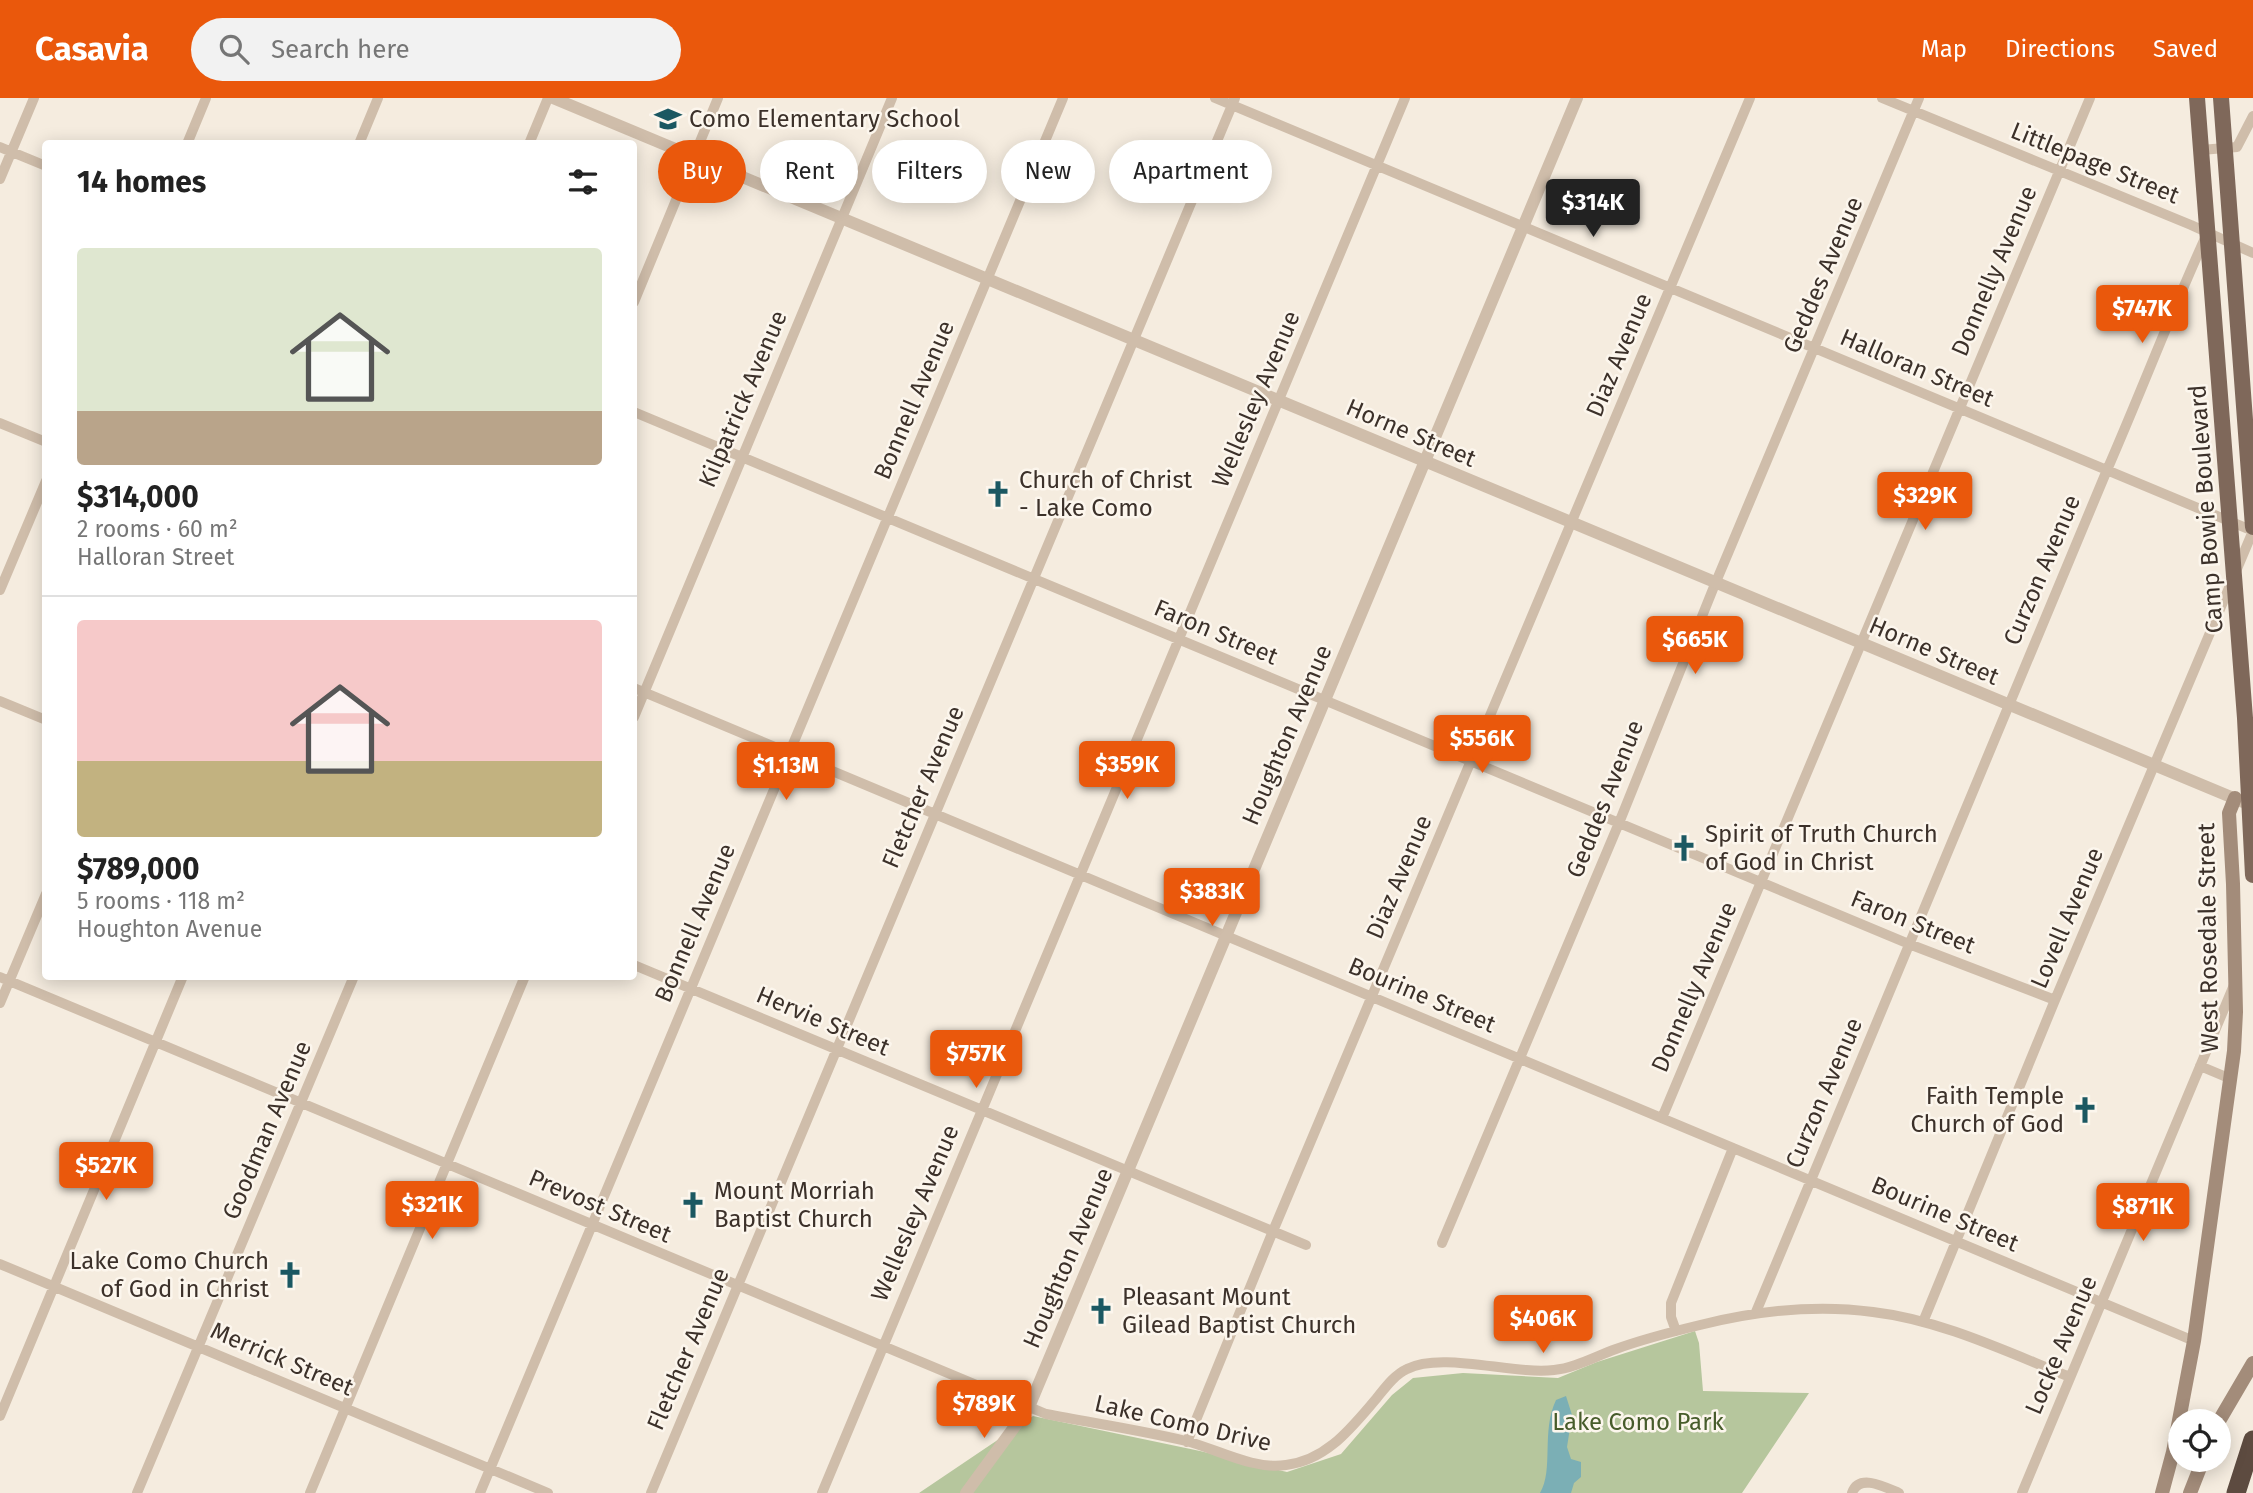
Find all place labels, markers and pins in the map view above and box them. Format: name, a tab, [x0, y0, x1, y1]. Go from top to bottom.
school or university icon: Como Elementary School	[653, 104, 683, 134]
place label: Como Elementary School	[689, 105, 960, 133]
pin: $314K	[1544, 180, 1642, 239]
pin: $747K	[2093, 286, 2191, 345]
place label: Church of Christ - Lake Como	[1019, 466, 1193, 522]
pin: $329K	[1876, 472, 1974, 532]
church icon: Church of Christ - Lake Como	[983, 479, 1013, 509]
pin: $665K	[1646, 616, 1744, 676]
pin: $556K	[1433, 716, 1531, 775]
pin: $1.13M	[729, 742, 843, 802]
pin: $359K	[1078, 742, 1176, 801]
place label: Spirit of Truth Church of God in Christ	[1705, 820, 1938, 876]
church icon: Spirit of Truth Church of God in Christ	[1669, 833, 1699, 863]
pin: $383K	[1163, 868, 1261, 928]
pin: $757K	[927, 1030, 1025, 1090]
place label: Faith Temple Church of God	[1910, 1082, 2064, 1138]
church icon: Faith Temple Church of God	[2070, 1095, 2100, 1125]
pin: $527K	[57, 1142, 155, 1202]
place label: Mount Morriah Baptist Church	[714, 1177, 875, 1233]
pin: $321K	[383, 1182, 481, 1241]
pin: $871K	[2094, 1184, 2192, 1243]
church icon: Mount Morriah Baptist Church	[678, 1190, 708, 1220]
place label: Lake Como Church of God in Christ	[69, 1247, 269, 1303]
church icon: Lake Como Church of God in Christ	[275, 1260, 305, 1290]
place label: Pleasant Mount Gilead Baptist Church	[1122, 1283, 1356, 1339]
church icon: Pleasant Mount Gilead Baptist Church	[1086, 1296, 1116, 1326]
pin: $406K	[1494, 1296, 1592, 1355]
pin: $789K	[935, 1380, 1033, 1440]

